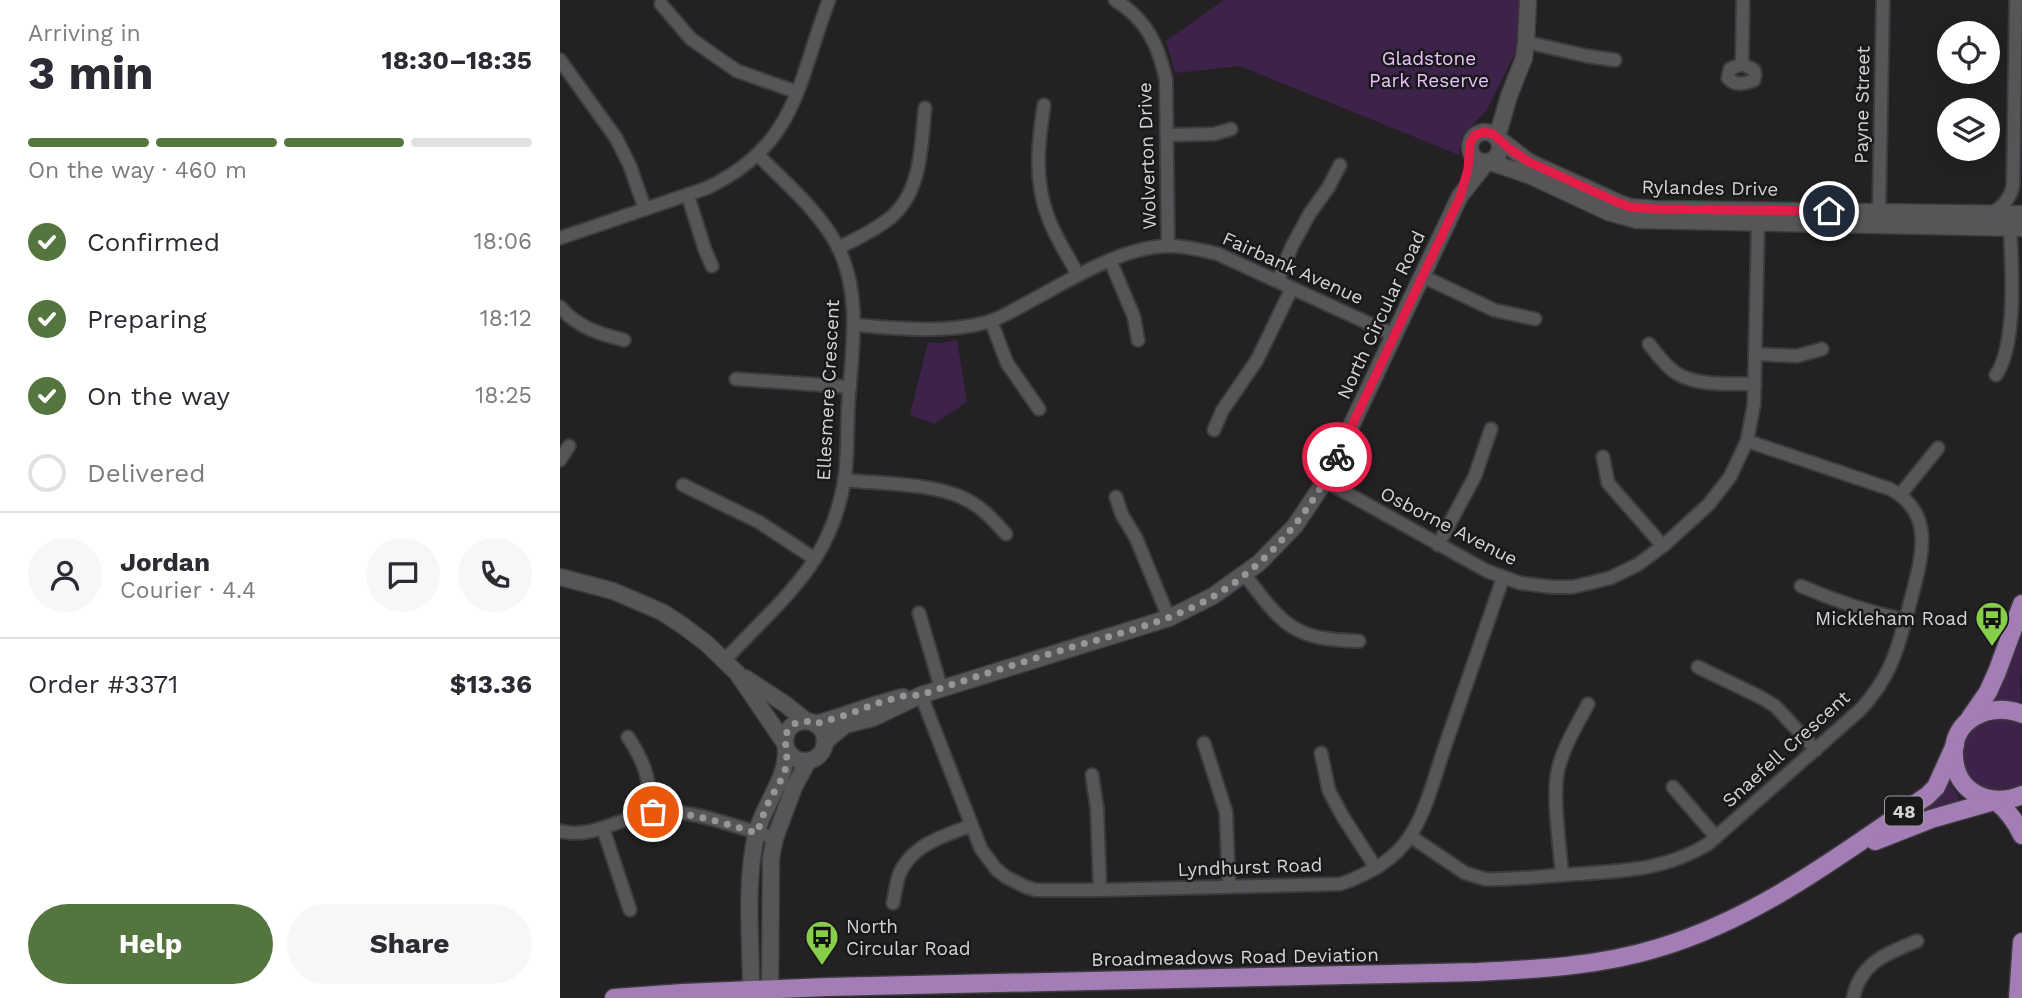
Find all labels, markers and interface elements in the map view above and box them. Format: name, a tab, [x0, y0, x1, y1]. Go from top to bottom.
text: Arriving in	[28, 20, 141, 47]
map controls	[1937, 21, 2000, 161]
button: locate	[1937, 21, 2000, 84]
text: 18:30–18:35	[382, 45, 532, 75]
text: 3 min	[28, 46, 154, 100]
street label: Payne Street	[1849, 46, 1875, 164]
park label: Gladstone Park Reserve	[1369, 47, 1489, 92]
street label: Wolverton Drive	[1133, 82, 1161, 230]
button: layers	[1937, 98, 2000, 161]
text: On the way · 460 m	[28, 157, 247, 184]
street label: Rylandes Drive	[1641, 175, 1779, 201]
pin	[1799, 181, 1859, 241]
icon: home	[1810, 192, 1848, 230]
icon: check	[28, 223, 66, 261]
text: Confirmed	[87, 227, 220, 257]
street label: Fairbank Avenue	[1219, 227, 1367, 309]
street label: North Circular Road	[1332, 227, 1430, 403]
text: 18:06	[474, 228, 532, 255]
street label: Ellesmere Crescent	[812, 299, 844, 481]
icon: check	[28, 300, 66, 338]
text: Preparing	[87, 304, 207, 334]
text: 18:12	[480, 305, 532, 332]
icon: check	[28, 377, 66, 415]
text: On the way	[87, 381, 230, 411]
text: 18:25	[475, 382, 532, 409]
courier	[1302, 422, 1372, 492]
icon: bike	[1318, 438, 1356, 476]
text: Delivered	[87, 458, 206, 488]
street label: Osborne Avenue	[1377, 481, 1521, 571]
button: person	[28, 538, 102, 612]
button: chat	[366, 538, 440, 612]
button: phone	[458, 538, 532, 612]
text: Jordan	[120, 547, 210, 577]
text: Courier · 4.4	[120, 577, 256, 604]
bus stop icon: Mickleham Road	[1973, 599, 2011, 648]
place label: Mickleham Road	[1815, 607, 1968, 630]
text: Order #3371	[28, 669, 178, 699]
text: $13.36	[450, 669, 532, 699]
street label: Snaefell Crescent	[1717, 686, 1855, 812]
pin	[623, 782, 683, 842]
icon: bag	[634, 793, 672, 831]
road number: 48	[1885, 796, 1923, 826]
street label: Lyndhurst Road	[1177, 853, 1323, 881]
button: Help	[28, 904, 273, 984]
button: Share	[287, 904, 532, 984]
place label: North Circular Road	[846, 915, 971, 960]
bus stop icon: North Circular Road	[803, 918, 841, 967]
street label: Broadmeadows Road Deviation	[1091, 943, 1379, 971]

